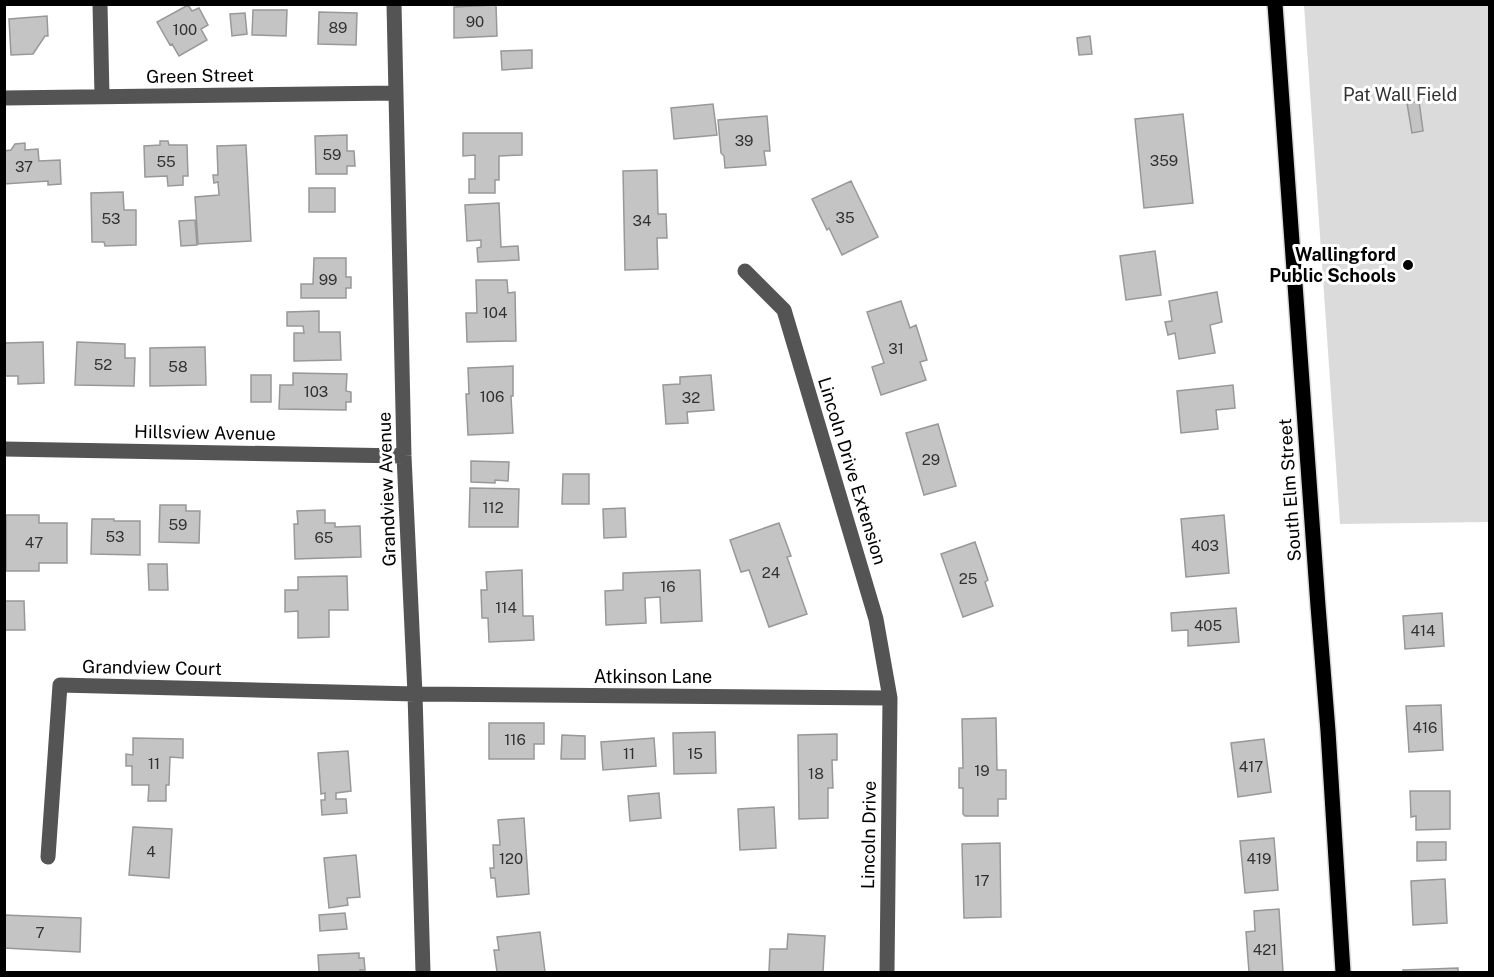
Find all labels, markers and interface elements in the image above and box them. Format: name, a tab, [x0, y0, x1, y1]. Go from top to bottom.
house number: 90	[466, 13, 484, 30]
house number: 89	[329, 19, 347, 36]
house number: 100	[173, 21, 197, 38]
street label: Green Street	[146, 64, 254, 87]
park label: Pat Wall Field	[1343, 84, 1457, 105]
house number: 39	[735, 132, 753, 149]
house number: 59	[323, 146, 341, 163]
house number: 359	[1150, 152, 1178, 169]
house number: 55	[156, 153, 176, 170]
house number: 37	[15, 158, 33, 175]
house number: 35	[835, 209, 855, 226]
house number: 53	[101, 210, 121, 227]
house number: 34	[633, 212, 651, 229]
place label: Wallingford Public Schools	[1269, 244, 1396, 286]
marker: Wallingford Public Schools	[1401, 258, 1415, 272]
house number: 99	[319, 271, 337, 288]
house number: 104	[483, 304, 507, 321]
house number: 31	[888, 340, 904, 357]
house number: 52	[94, 356, 112, 373]
house number: 58	[168, 358, 188, 375]
street label: Lincoln Drive Extension	[814, 375, 891, 567]
house number: 103	[304, 383, 328, 400]
house number: 106	[480, 388, 504, 405]
house number: 32	[682, 389, 700, 406]
street label: Grandview Avenue	[373, 411, 400, 567]
street label: South Elm Street	[1274, 418, 1305, 562]
street label: Hillsview Avenue	[134, 421, 276, 444]
house number: 29	[922, 451, 940, 468]
house number: 112	[482, 499, 504, 516]
house number: 59	[169, 516, 187, 533]
house number: 53	[105, 528, 125, 545]
house number: 65	[315, 529, 333, 546]
house number: 47	[25, 534, 43, 551]
house number: 403	[1191, 537, 1219, 554]
house number: 24	[762, 564, 780, 581]
house number: 25	[959, 570, 977, 587]
house number: 16	[660, 578, 676, 595]
house number: 114	[495, 599, 517, 616]
house number: 405	[1194, 617, 1222, 634]
house number: 414	[1411, 622, 1435, 639]
street label: Grandview Court	[82, 656, 222, 679]
street label: Atkinson Lane	[594, 666, 712, 687]
house number: 416	[1413, 719, 1437, 736]
house number: 116	[504, 731, 526, 748]
house number: 11	[623, 745, 635, 762]
house number: 15	[687, 745, 703, 762]
house number: 11	[148, 755, 160, 772]
house number: 417	[1239, 758, 1263, 775]
house number: 19	[974, 762, 990, 779]
house number: 18	[808, 765, 824, 782]
street label: Lincoln Drive	[857, 781, 880, 889]
house number: 4	[146, 843, 156, 860]
house number: 120	[499, 850, 523, 867]
house number: 419	[1247, 850, 1271, 867]
house number: 17	[974, 872, 990, 889]
house number: 7	[35, 924, 45, 941]
house number: 421	[1253, 941, 1277, 958]

